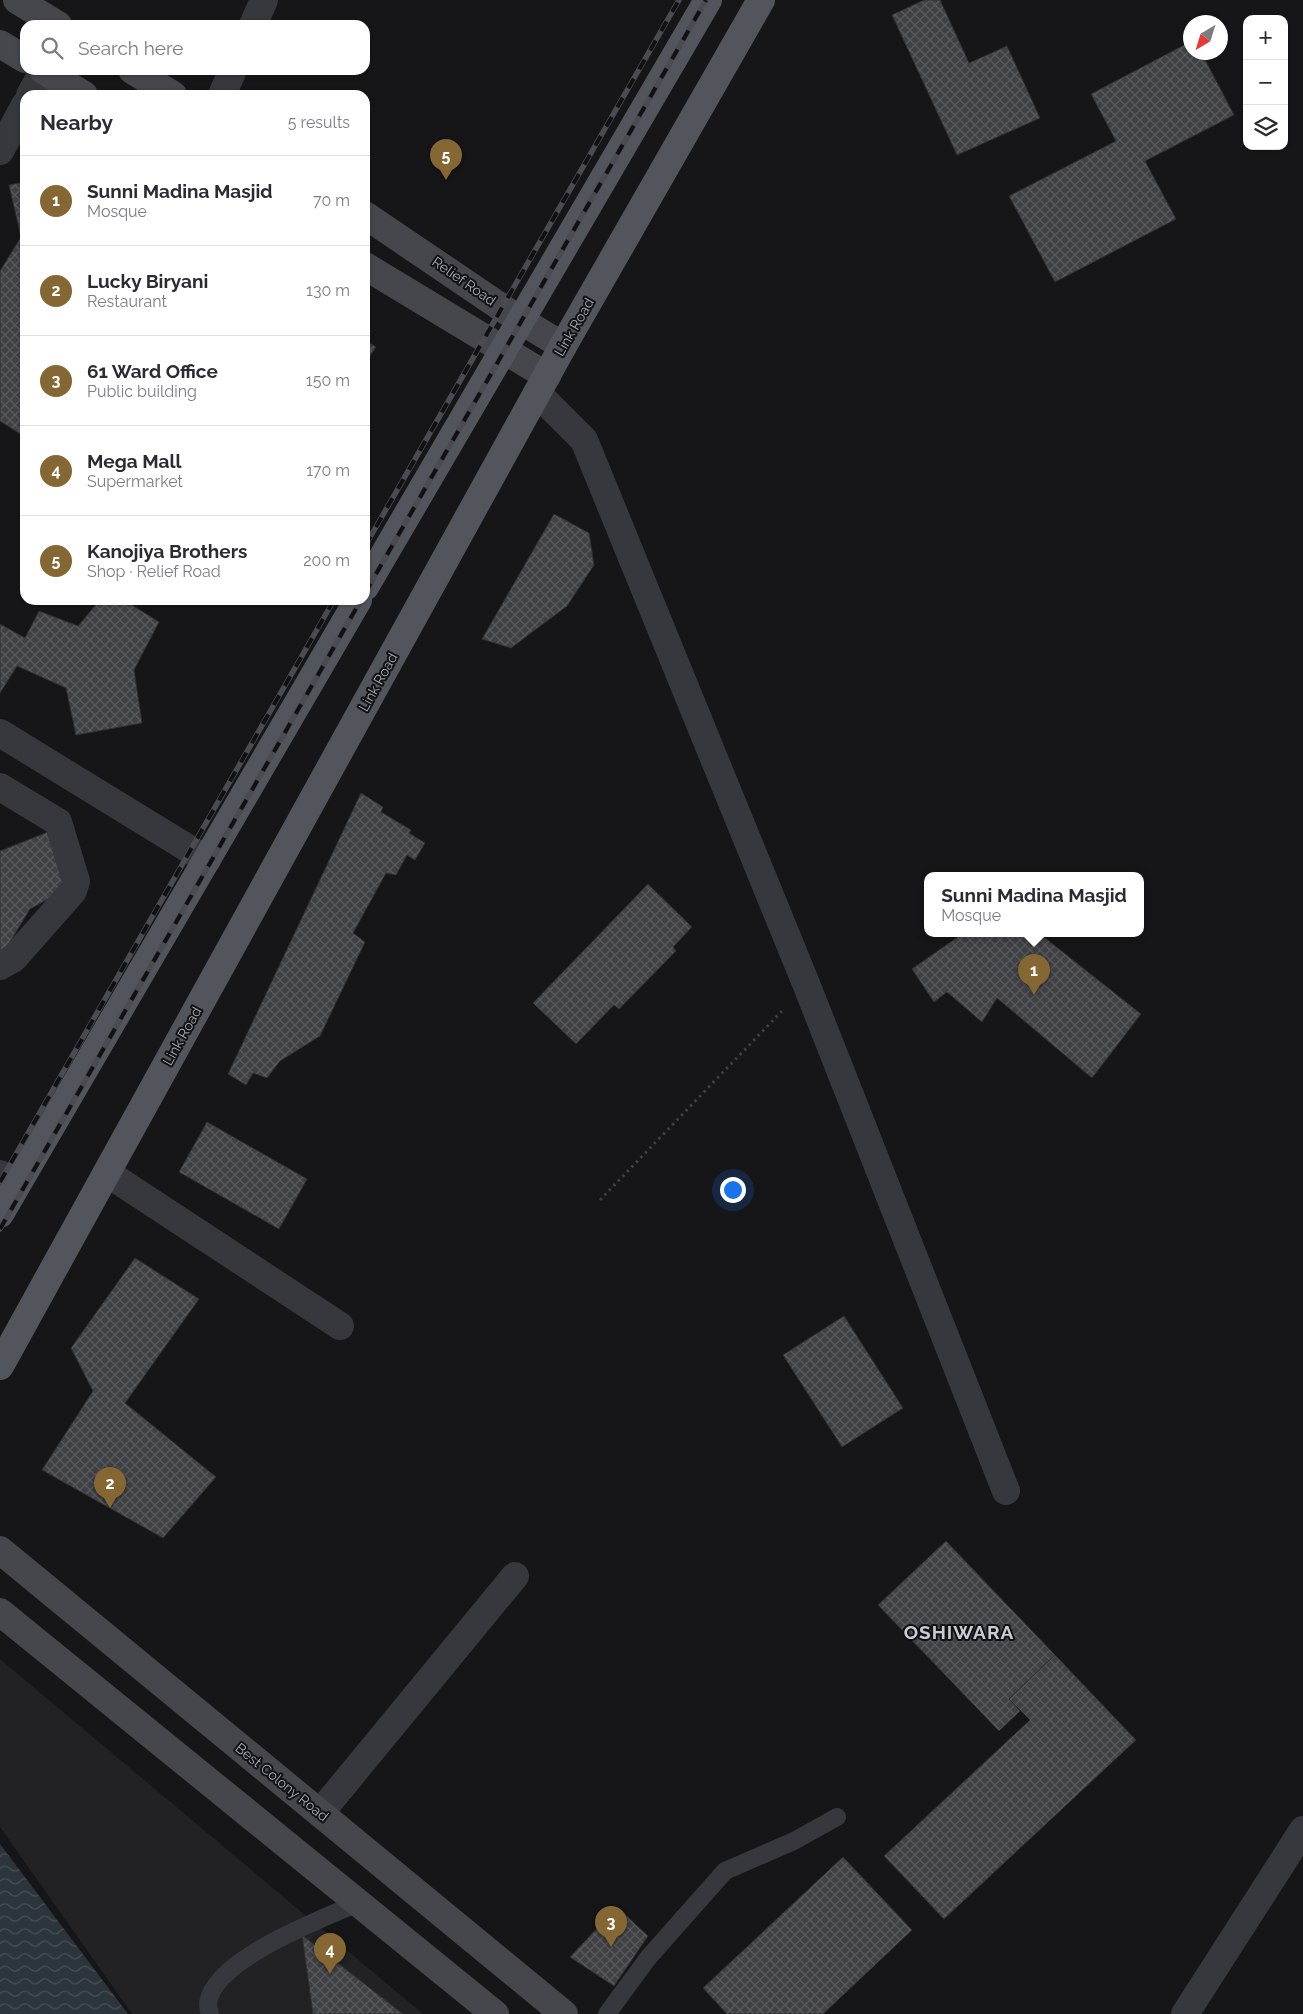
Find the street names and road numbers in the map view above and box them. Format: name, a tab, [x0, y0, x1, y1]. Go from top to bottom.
street label: Relief Road	[429, 253, 499, 309]
street label: Link Road	[551, 295, 597, 359]
street label: Link Road	[356, 650, 400, 714]
street label: Link Road	[160, 1004, 204, 1068]
street label: Best Colony Road	[232, 1740, 332, 1824]

